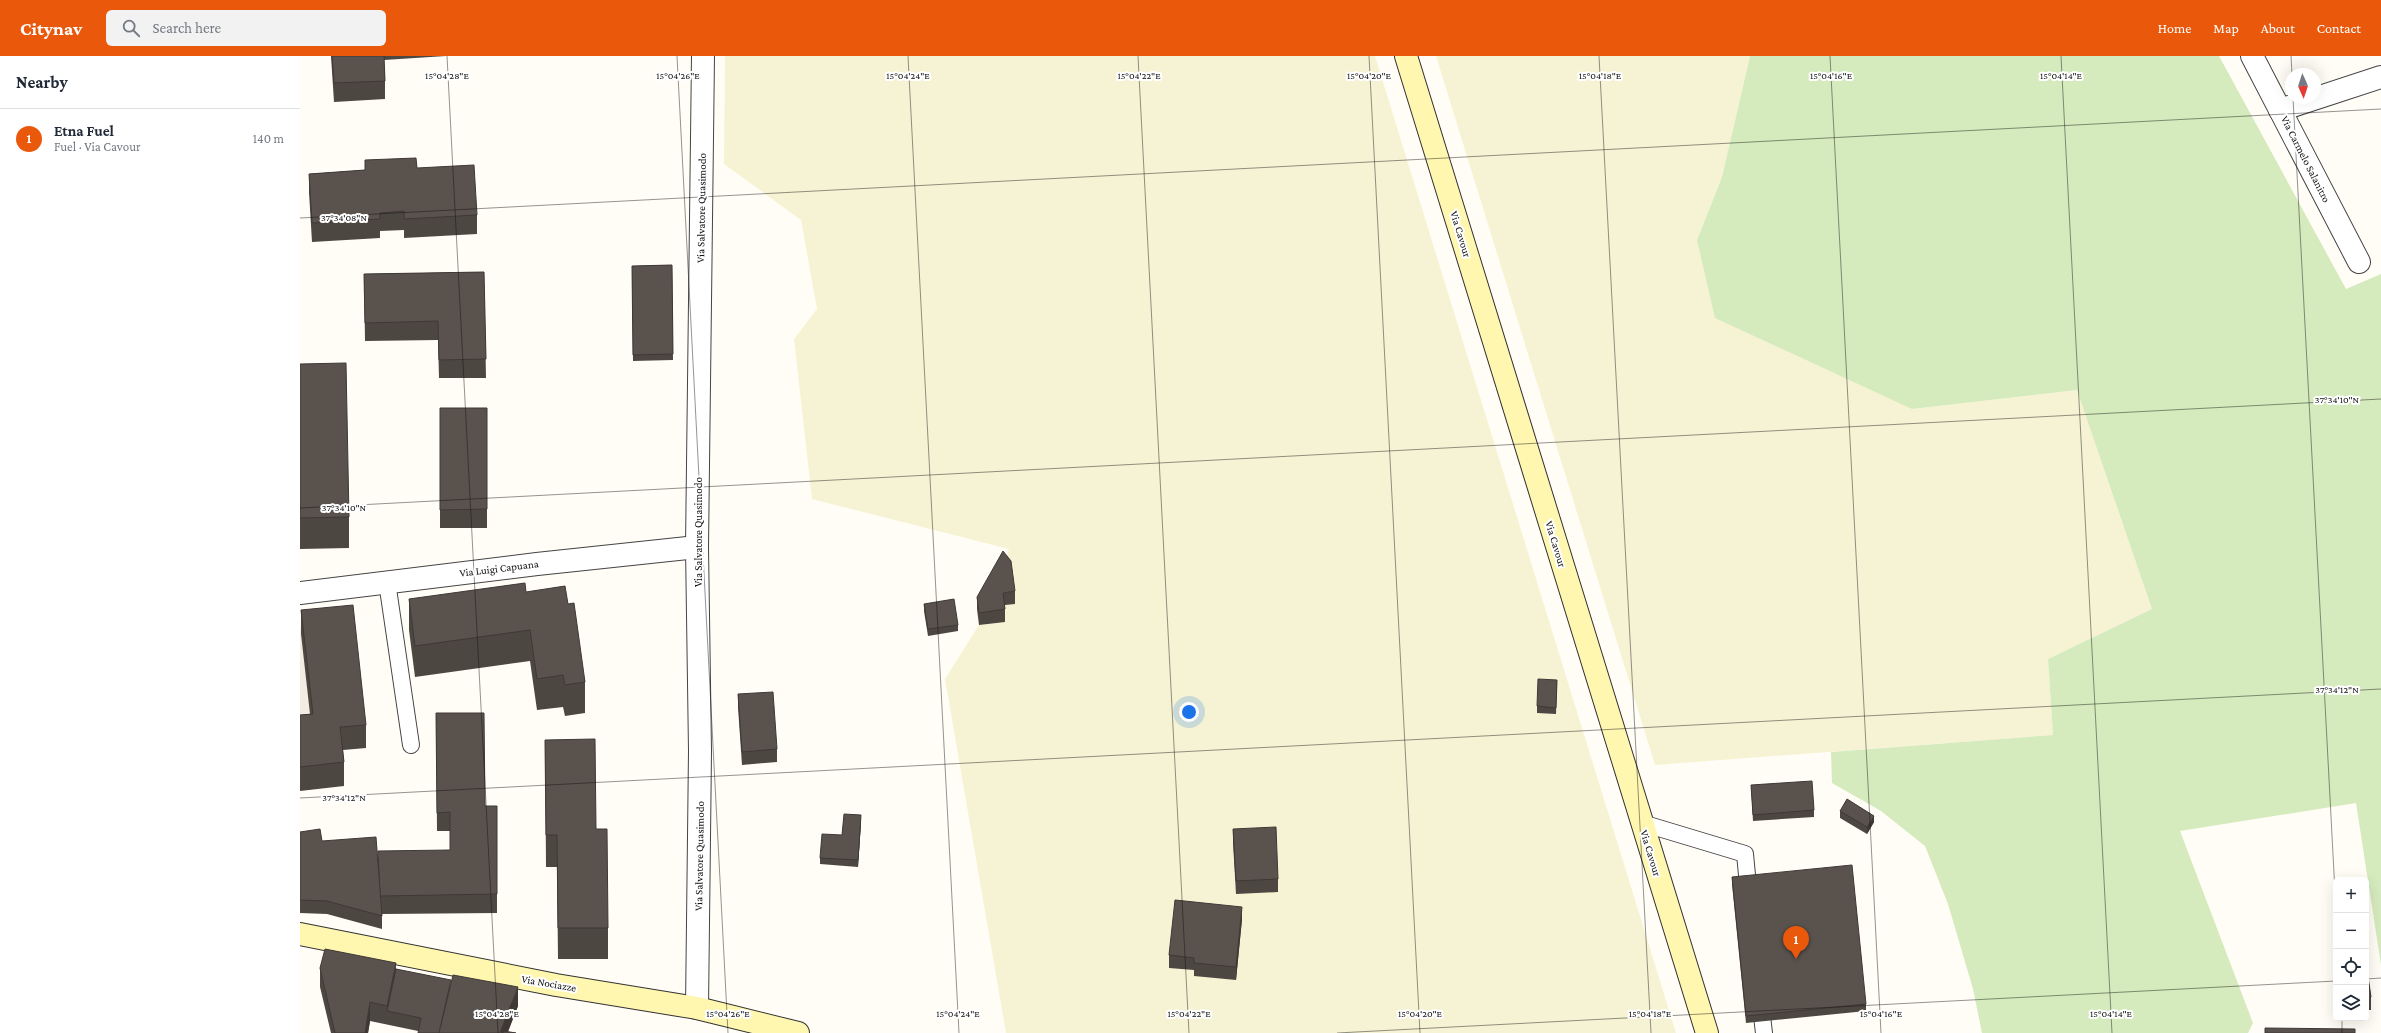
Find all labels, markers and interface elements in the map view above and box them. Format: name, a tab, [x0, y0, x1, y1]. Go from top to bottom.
search box	[106, 10, 386, 46]
icon: search	[120, 17, 142, 39]
text: Citynav	[20, 18, 82, 39]
text: Search here	[152, 20, 221, 36]
text: Home	[2158, 20, 2191, 36]
text: Map	[2213, 20, 2239, 36]
text: About	[2261, 20, 2295, 36]
text: Contact	[2317, 20, 2361, 36]
north arrow	[2285, 68, 2321, 104]
text: 15°04'28"E	[425, 70, 469, 81]
text: 15°04'26"E	[656, 70, 700, 81]
text: 15°04'24"E	[886, 70, 930, 81]
text: 15°04'22"E	[1117, 70, 1161, 81]
text: 15°04'20"E	[1347, 70, 1392, 81]
text: 15°04'18"E	[1579, 70, 1622, 81]
text: 15°04'16"E	[1810, 70, 1853, 81]
text: 15°04'14"E	[2040, 70, 2083, 81]
text: Nearby	[16, 73, 68, 92]
street label: Via Carmelo Salanitro	[2279, 114, 2333, 205]
text: Etna Fuel	[54, 123, 114, 139]
text: 1	[27, 131, 31, 146]
text: 140 m	[253, 131, 284, 146]
text: Fuel · Via Cavour	[54, 139, 141, 154]
street label: Via Salvatore Quasimodo	[694, 152, 708, 263]
street label: Via Cavour	[1448, 209, 1474, 259]
text: 37°34'08"N	[321, 212, 367, 223]
text: 37°34'10"N	[2315, 394, 2360, 405]
street label: Via Salvatore Quasimodo	[692, 476, 704, 587]
text: 37°34'10"N	[322, 502, 367, 513]
street label: Via Cavour	[1543, 519, 1569, 569]
street label: Via Luigi Capuana	[459, 557, 539, 580]
text: 37°34'12"N	[2315, 684, 2359, 695]
your location	[1179, 702, 1199, 722]
text: 37°34'12"N	[322, 792, 366, 803]
street label: Via Salvatore Quasimodo	[692, 800, 706, 911]
street label: Via Cavour	[1638, 828, 1664, 878]
map controls	[2333, 877, 2369, 1021]
button: +	[2333, 877, 2369, 913]
button: −	[2333, 913, 2369, 949]
pin: 1	[1783, 926, 1809, 959]
button: locate	[2333, 949, 2369, 985]
street label: Via Nociazze	[521, 972, 578, 994]
button: layers	[2333, 985, 2369, 1021]
text: 15°04'28"E	[475, 1008, 519, 1019]
text: 15°04'26"E	[706, 1008, 750, 1019]
text: 15°04'24"E	[936, 1008, 980, 1019]
text: 15°04'22"E	[1167, 1008, 1211, 1019]
text: 15°04'20"E	[1398, 1008, 1443, 1019]
text: 15°04'18"E	[1629, 1008, 1672, 1019]
text: 15°04'16"E	[1860, 1008, 1903, 1019]
text: 15°04'14"E	[2090, 1008, 2133, 1019]

